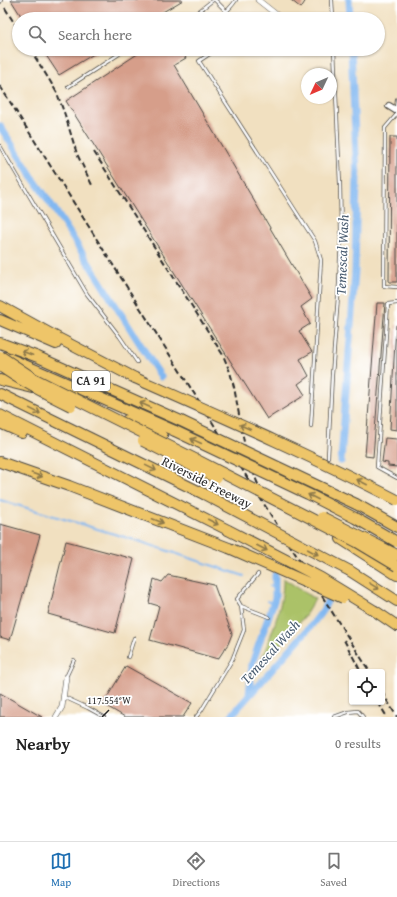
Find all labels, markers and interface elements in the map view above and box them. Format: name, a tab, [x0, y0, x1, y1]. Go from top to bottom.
search box	[12, 12, 385, 56]
icon: search	[26, 23, 48, 45]
text: Search here	[58, 24, 132, 45]
north arrow	[301, 68, 337, 104]
water label: Temescal Wash	[331, 214, 353, 296]
one-way arrow	[21, 348, 33, 356]
road number: CA 91	[72, 371, 110, 391]
one-way arrow	[140, 401, 152, 408]
one-way arrow	[29, 408, 41, 415]
one-way arrow	[239, 423, 251, 430]
one-way arrow	[190, 437, 202, 444]
street label: Riverside Freeway	[158, 452, 256, 514]
one-way arrow	[145, 465, 157, 473]
one-way arrow	[30, 471, 42, 479]
one-way arrow	[357, 478, 369, 486]
one-way arrow	[308, 492, 320, 500]
one-way arrow	[152, 517, 164, 525]
one-way arrow	[207, 519, 219, 526]
one-way arrow	[256, 544, 268, 552]
one-way arrow	[306, 549, 318, 556]
one-way arrow	[368, 582, 379, 590]
water label: Temescal Wash	[236, 615, 304, 689]
map controls	[349, 669, 385, 705]
button: locate	[349, 669, 385, 705]
text: 117.554°W	[87, 693, 131, 708]
text: Nearby	[16, 731, 70, 756]
text: 0 results	[335, 734, 381, 753]
tab: Map	[50, 850, 72, 890]
tab: Directions	[173, 850, 220, 890]
tab: Saved	[320, 850, 347, 890]

